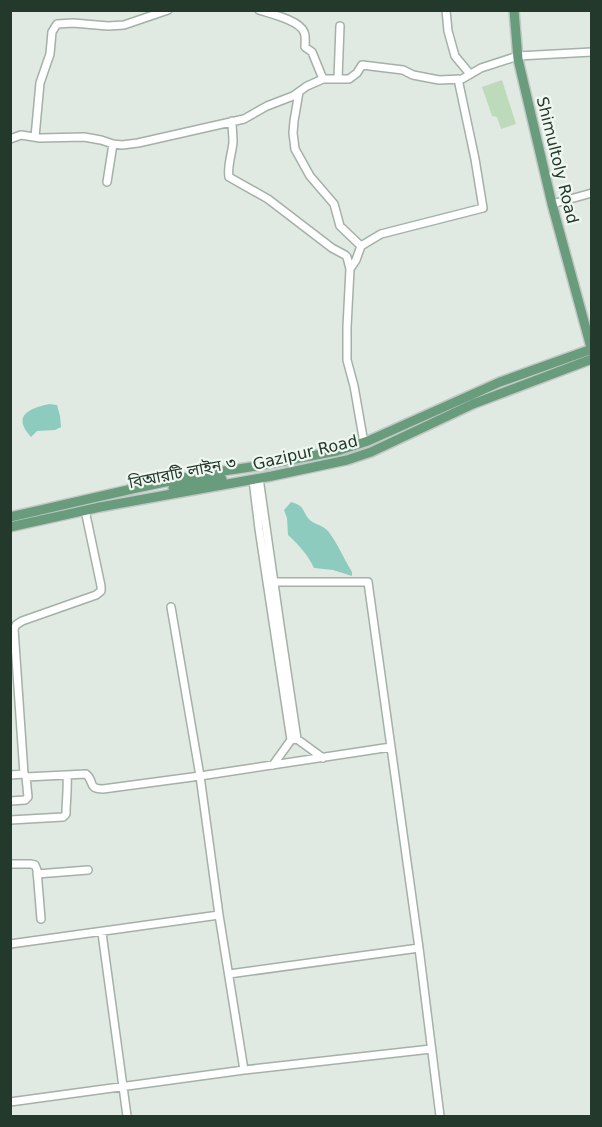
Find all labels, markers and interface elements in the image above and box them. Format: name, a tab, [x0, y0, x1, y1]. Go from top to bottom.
street label: Shimultoly Road	[533, 95, 582, 226]
street label: Gazipur Road	[251, 431, 359, 474]
street label: বিআরটি লাইন ৩	[126, 453, 238, 492]

